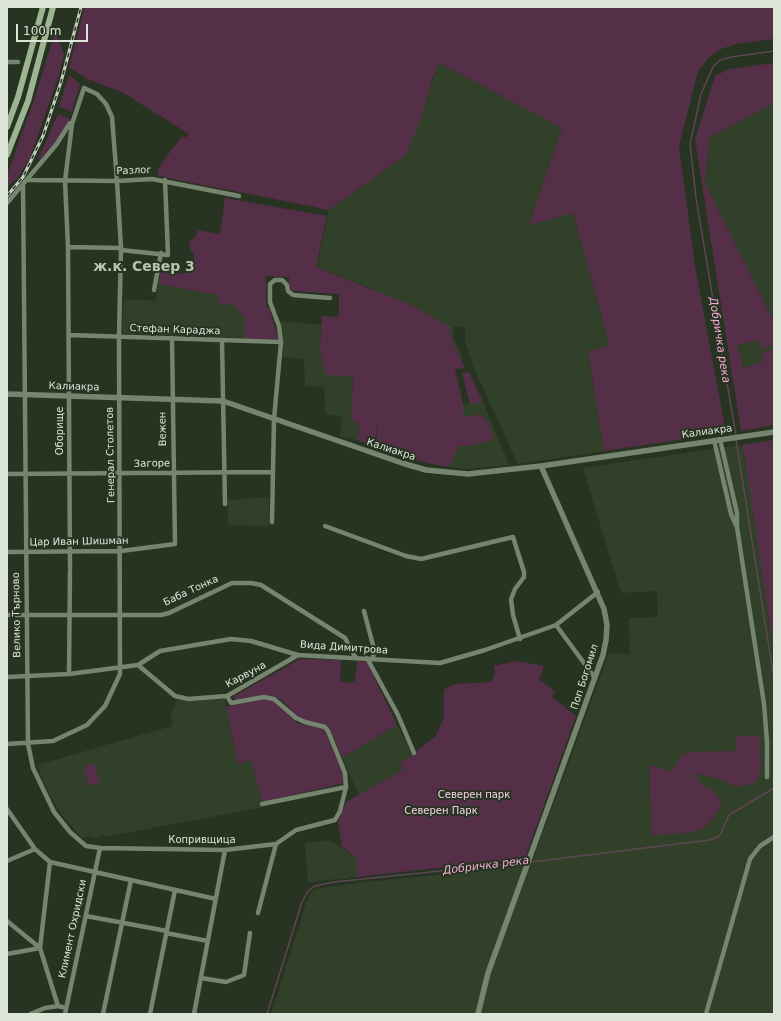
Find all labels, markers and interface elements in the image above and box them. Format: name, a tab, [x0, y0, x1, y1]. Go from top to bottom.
scale bar	[18, 16, 90, 42]
text: 100 m	[23, 24, 61, 38]
street label: Разлог	[116, 164, 152, 178]
district label: ж.к. Север 3	[93, 259, 195, 275]
water label: Добричка река	[706, 296, 732, 384]
street label: Стефан Караджа	[129, 322, 221, 338]
street label: Калиакра	[48, 380, 100, 394]
street label: Оборище	[54, 407, 66, 455]
street label: Генерал Столетов	[104, 407, 118, 503]
street label: Вежен	[157, 412, 169, 446]
street label: Калиакра	[681, 423, 733, 441]
street label: Калиакра	[365, 436, 417, 464]
street label: Загоре	[134, 458, 170, 470]
street label: Цар Иван Шишман	[29, 535, 129, 549]
street label: Велико Търново	[10, 572, 24, 658]
street label: Баба Тонка	[162, 573, 220, 609]
street label: Вида Димитрова	[300, 639, 388, 657]
street label: Поп Богомил	[569, 643, 601, 711]
street label: Карвуна	[224, 659, 268, 691]
park label: Северен парк	[438, 789, 510, 801]
park label: Северен Парк	[404, 805, 478, 817]
street label: Копривщица	[168, 834, 236, 846]
water label: Добричка река	[442, 854, 530, 878]
street label: Климент Охридски	[57, 878, 89, 980]

